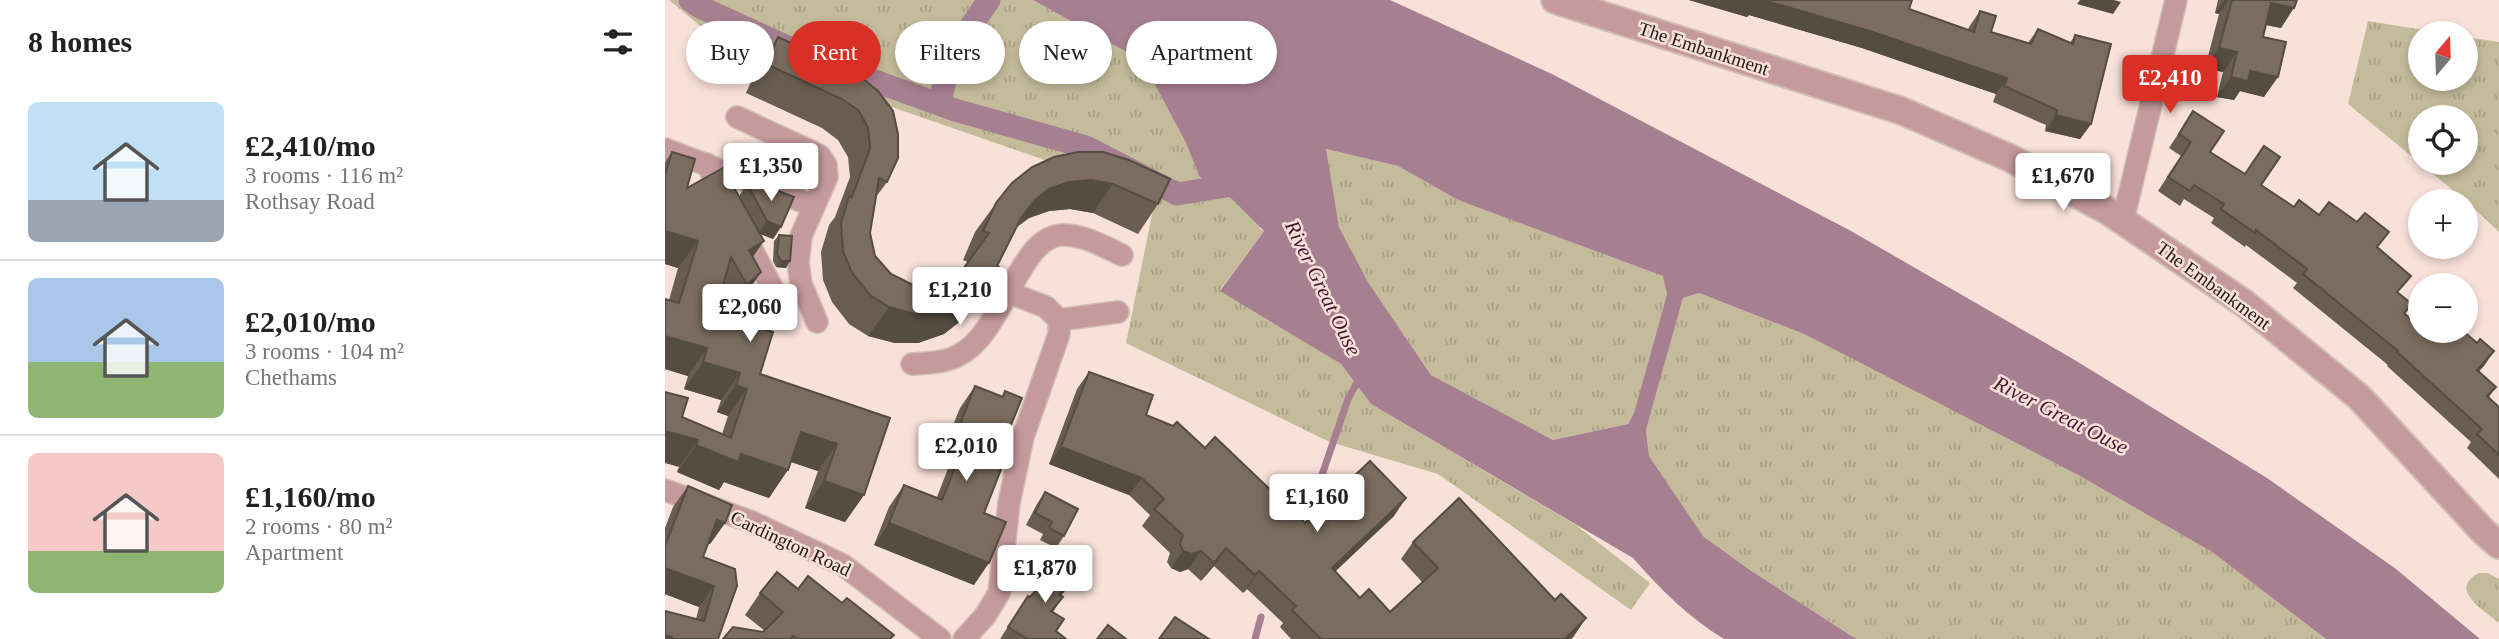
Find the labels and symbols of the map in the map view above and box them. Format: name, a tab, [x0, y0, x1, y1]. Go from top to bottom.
street label: The Embankment	[1636, 18, 1772, 80]
north arrow	[2408, 21, 2478, 91]
pin: £2,410	[2113, 55, 2227, 115]
pin: £1,350	[714, 144, 828, 203]
pin: £1,670	[2006, 154, 2120, 213]
water label: River Great Ouse	[1279, 216, 1366, 359]
street label: The Embankment	[2153, 237, 2275, 334]
pin: £1,210	[903, 268, 1017, 327]
pin: £2,060	[693, 284, 807, 344]
water label: River Great Ouse	[1989, 370, 2132, 459]
pin: £2,010	[909, 424, 1023, 483]
pin: £1,160	[1260, 475, 1374, 534]
street label: Cardington Road	[727, 506, 855, 581]
pin: £1,870	[988, 546, 1102, 605]

